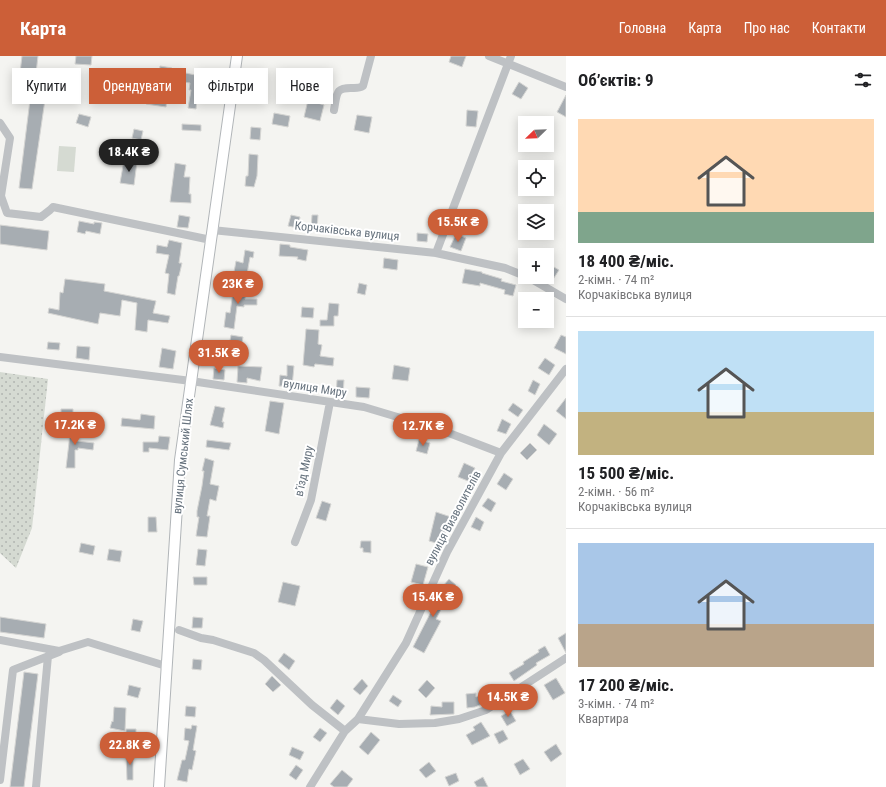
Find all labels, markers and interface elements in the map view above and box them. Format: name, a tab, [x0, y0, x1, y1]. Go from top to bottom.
text: Карта	[20, 17, 66, 40]
text: Головна	[619, 20, 666, 36]
text: Карта	[688, 20, 722, 36]
text: Про нас	[744, 20, 790, 36]
text: Контакти	[812, 20, 866, 36]
chip: Купити	[12, 68, 81, 104]
chip: Орендувати	[89, 68, 186, 104]
chip: Фільтри	[194, 68, 268, 104]
chip: Нове	[276, 68, 333, 104]
icon: filters	[852, 69, 874, 91]
text: Об’єктів: 9	[578, 70, 654, 90]
north arrow	[518, 116, 554, 152]
map controls	[518, 116, 554, 328]
pin: 18.4K ₴	[92, 139, 166, 173]
text: 18.4K ₴	[108, 144, 150, 159]
icon: home	[690, 145, 762, 217]
button: locate	[518, 160, 554, 196]
button: layers	[518, 204, 554, 240]
pin: 15.5K ₴	[421, 209, 495, 243]
text: 15.5K ₴	[437, 214, 479, 229]
street label: Корчаківська вулиця	[294, 219, 400, 243]
button: +	[518, 248, 554, 284]
text: 18 400 ₴/міс.	[578, 251, 674, 271]
pin: 23K ₴	[210, 271, 266, 305]
text: 2-кімн. · 74 m²	[578, 272, 654, 287]
text: 23K ₴	[222, 276, 254, 291]
text: Корчаківська вулиця	[578, 287, 692, 302]
button: −	[518, 292, 554, 328]
pin: 31.5K ₴	[182, 340, 256, 374]
text: 31.5K ₴	[198, 345, 240, 360]
icon: home	[690, 357, 762, 429]
street label: вулиця Миру	[282, 376, 348, 400]
street label: вулиця Сумський Шлях	[170, 397, 196, 515]
pin: 17.2K ₴	[38, 412, 112, 446]
pin: 12.7K ₴	[386, 413, 460, 447]
text: 17.2K ₴	[54, 417, 96, 432]
text: 12.7K ₴	[402, 418, 444, 433]
street label: в'їзд Миру	[292, 444, 316, 498]
text: 15 500 ₴/міс.	[578, 463, 674, 483]
street label: вулиця Визволителів	[422, 468, 484, 568]
text: 2-кімн. · 56 m²	[578, 484, 654, 499]
text: Корчаківська вулиця	[578, 499, 692, 514]
icon: home	[690, 569, 762, 641]
pin: 15.4K ₴	[396, 584, 470, 618]
text: 15.4K ₴	[412, 589, 454, 604]
text: 17 200 ₴/міс.	[578, 675, 674, 695]
pin: 14.5K ₴	[471, 684, 545, 718]
text: 14.5K ₴	[487, 689, 529, 704]
text: 3-кімн. · 74 m²	[578, 696, 654, 711]
text: Квартира	[578, 711, 629, 726]
pin: 22.8K ₴	[93, 732, 167, 766]
text: 22.8K ₴	[109, 737, 151, 752]

